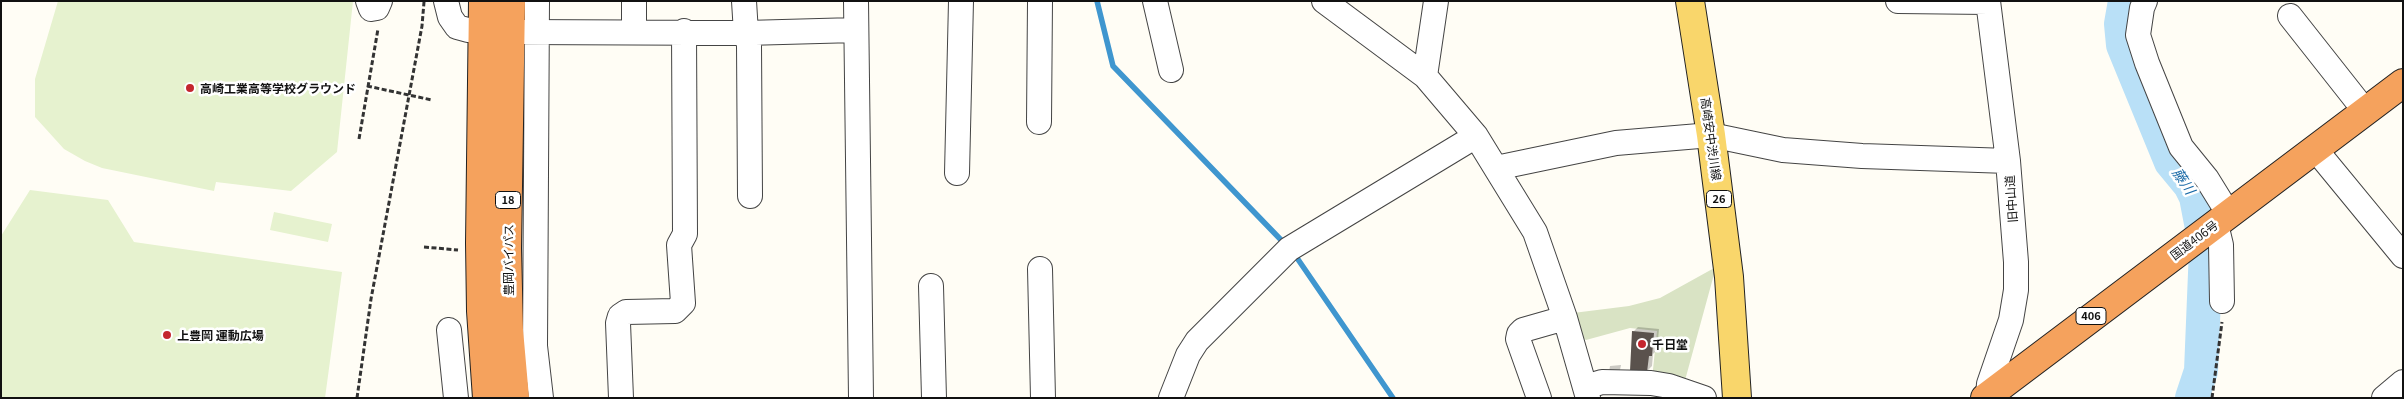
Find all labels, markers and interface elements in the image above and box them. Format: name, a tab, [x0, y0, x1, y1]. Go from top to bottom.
place label: 高崎工業高等学校グラウンド	[200, 81, 356, 95]
marker: 高崎工業高等学校グラウンド	[184, 82, 196, 94]
street label: 高崎安中渋川線	[1698, 96, 1724, 182]
water label: 藤川	[2169, 165, 2199, 197]
street label: 旧中山道	[2002, 175, 2020, 223]
road number: 26	[1706, 190, 1732, 208]
road number: 18	[496, 192, 520, 208]
street label: 国道406号	[2167, 217, 2221, 263]
street label: 豊岡バイパス	[501, 224, 515, 296]
road number: 406	[2076, 308, 2106, 324]
place label: 上豊岡 運動広場	[177, 328, 264, 342]
marker: 上豊岡 運動広場	[161, 329, 173, 341]
place label: 千日堂	[1652, 337, 1688, 351]
marker: 千日堂	[1636, 338, 1648, 350]

